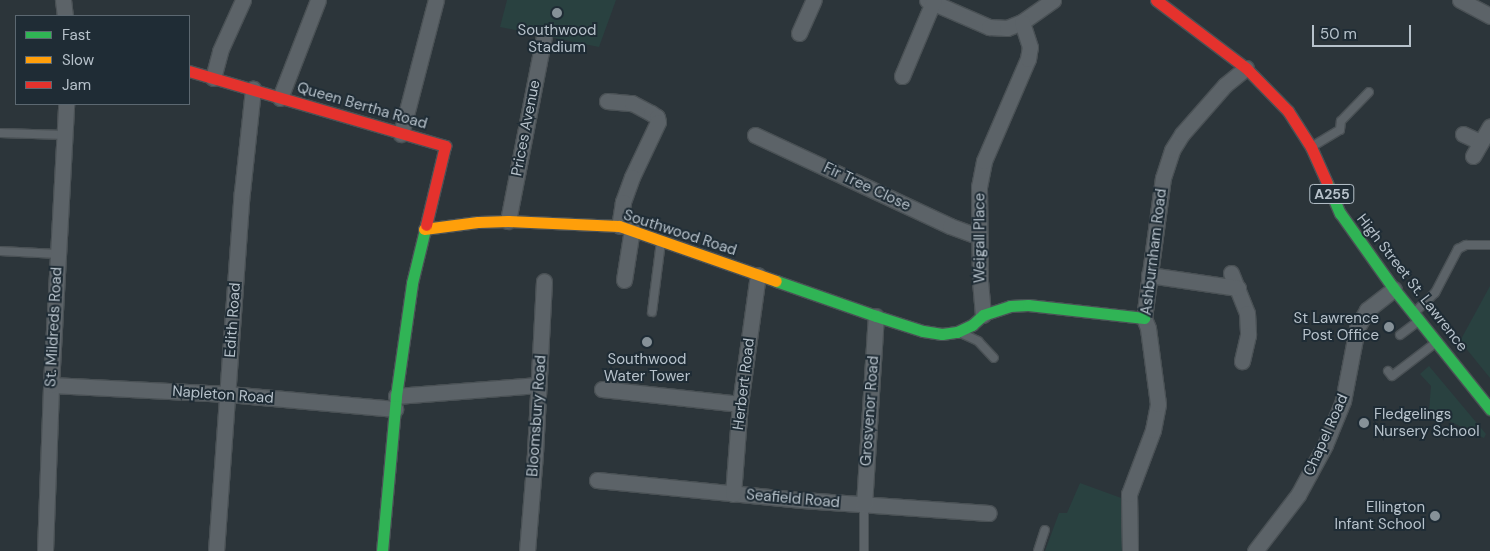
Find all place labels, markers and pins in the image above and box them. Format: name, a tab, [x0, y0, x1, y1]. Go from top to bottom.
marker: Southwood Stadium	[551, 7, 563, 19]
place label: Southwood Stadium	[517, 21, 597, 56]
place label: St Lawrence Post Office	[1294, 309, 1379, 344]
marker: St Lawrence Post Office	[1383, 321, 1395, 333]
marker: Southwood Water Tower	[641, 336, 653, 348]
place label: Southwood Water Tower	[604, 350, 690, 385]
place label: Fledgelings Nursery School	[1374, 405, 1479, 440]
marker: Fledgelings Nursery School	[1358, 417, 1370, 429]
place label: Ellington Infant School	[1334, 498, 1425, 533]
marker: Ellington Infant School	[1429, 510, 1441, 522]

